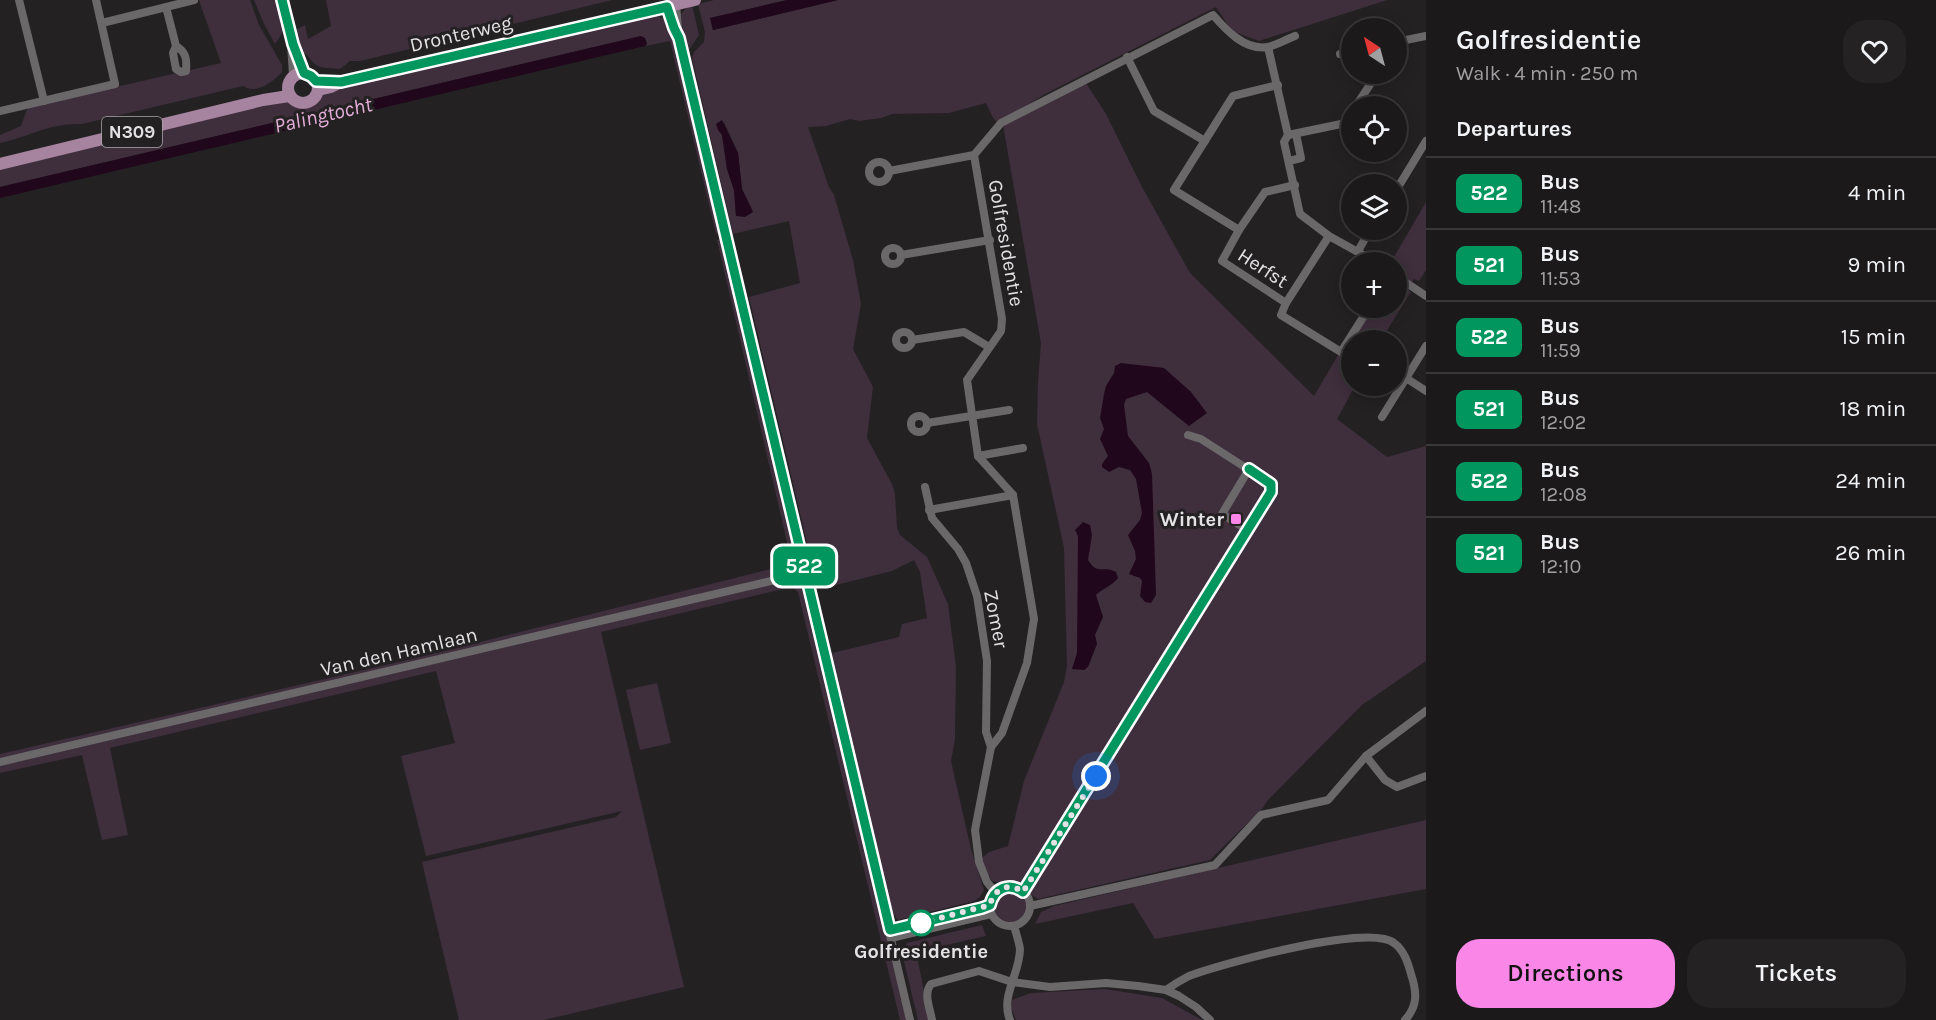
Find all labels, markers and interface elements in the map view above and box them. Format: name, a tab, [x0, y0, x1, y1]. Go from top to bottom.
street label: Dronterweg	[408, 11, 514, 57]
north arrow	[1341, 18, 1407, 84]
map controls	[1341, 18, 1407, 396]
button: heart	[1843, 20, 1906, 83]
text: Golfresidentie	[1456, 23, 1642, 56]
text: Walk · 4 min · 250 m	[1456, 62, 1638, 85]
water label: Palingtocht	[272, 92, 375, 138]
button: locate	[1341, 96, 1407, 162]
text: Departures	[1456, 116, 1572, 142]
road number: N309	[102, 117, 162, 147]
text: Bus	[1540, 169, 1580, 195]
button: layers	[1341, 174, 1407, 240]
street label: Golfresidentie	[984, 178, 1028, 308]
text: 4 min	[1848, 180, 1906, 206]
text: 522	[1470, 181, 1508, 205]
text: 11:48	[1540, 195, 1581, 218]
text: Bus	[1540, 241, 1580, 267]
street label: Herfst	[1234, 243, 1293, 293]
button: +	[1341, 252, 1407, 318]
text: 9 min	[1848, 252, 1906, 278]
text: 521	[1473, 253, 1505, 277]
text: 11:53	[1540, 267, 1581, 290]
text: Bus	[1540, 313, 1580, 339]
text: 15 min	[1841, 324, 1906, 350]
text: 522	[1470, 325, 1508, 349]
button: −	[1341, 330, 1407, 396]
text: 11:59	[1540, 339, 1581, 362]
text: Bus	[1540, 385, 1580, 411]
text: 18 min	[1840, 396, 1906, 422]
text: 521	[1473, 397, 1505, 421]
text: 12:02	[1540, 411, 1586, 434]
text: Bus	[1540, 457, 1580, 483]
text: 24 min	[1835, 468, 1906, 494]
text: 522	[1470, 469, 1508, 493]
text: 12:08	[1540, 483, 1587, 506]
place label: Winter	[1160, 508, 1224, 531]
marker: Winter	[1229, 512, 1243, 526]
text: Bus	[1540, 529, 1580, 555]
text: 26 min	[1835, 540, 1906, 566]
text: 521	[1473, 541, 1505, 565]
line badge: 522	[770, 546, 838, 586]
text: 522	[785, 554, 823, 578]
text: 12:10	[1540, 555, 1581, 578]
street label: Zomer	[979, 588, 1013, 651]
street label: Van den Hamlaan	[318, 623, 480, 681]
your location	[1081, 761, 1111, 791]
marker: Golfresidentie	[908, 910, 934, 936]
button: Directions	[1456, 939, 1675, 1008]
button: Tickets	[1687, 939, 1906, 1008]
place label: Golfresidentie	[854, 940, 988, 963]

